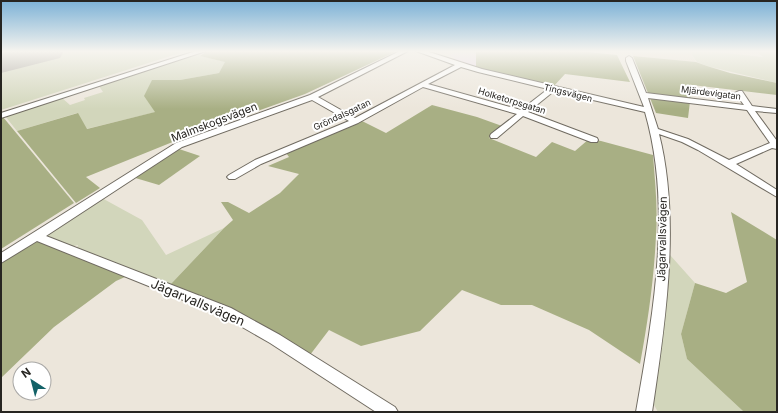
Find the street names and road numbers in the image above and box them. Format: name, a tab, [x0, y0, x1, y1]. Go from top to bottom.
street label: Tingsvägen	[543, 81, 594, 104]
street label: Mjärdevigatan	[680, 83, 742, 102]
street label: Holketorpsgatan	[477, 85, 547, 116]
street label: Gröndalsgatan	[311, 96, 372, 133]
street label: Malmskogsvägen	[169, 99, 259, 145]
street label: Jägarvallsvägen	[654, 196, 670, 282]
street label: Jägarvallsvägen	[149, 275, 247, 329]

